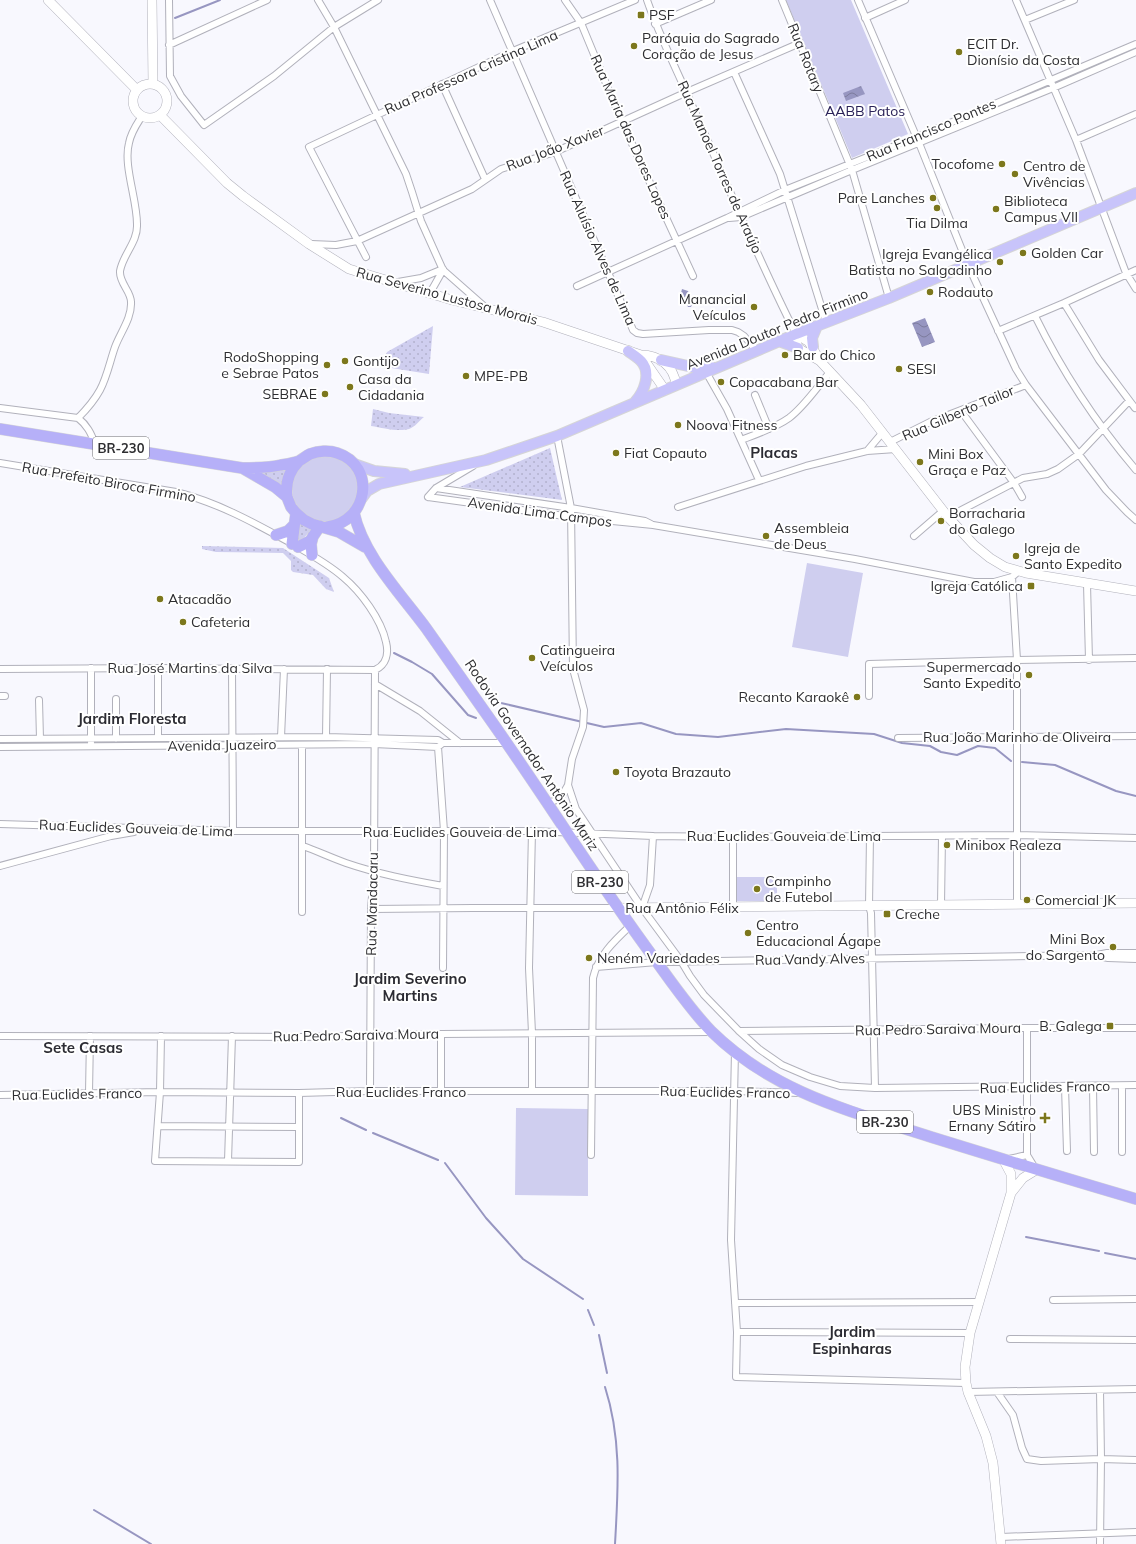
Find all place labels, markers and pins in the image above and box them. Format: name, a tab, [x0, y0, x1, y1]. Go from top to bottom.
place label: PSF	[649, 6, 675, 24]
marker: PSF	[636, 10, 646, 20]
place label: Paróquia do Sagrado Coração de Jesus	[642, 29, 779, 63]
place label: ECIT Dr. Dionísio da Costa	[967, 35, 1080, 69]
marker: Paróquia do Sagrado Coração de Jesus	[629, 41, 639, 51]
marker: ECIT Dr. Dionísio da Costa	[954, 47, 964, 57]
place label: Tocofome	[931, 155, 994, 173]
place label: Centro de Vivências	[1023, 157, 1085, 191]
marker: Tocofome	[997, 159, 1007, 169]
marker: Centro de Vivências	[1010, 169, 1020, 179]
place label: Pare Lanches	[838, 189, 925, 207]
place label: Biblioteca Campus VII	[1004, 192, 1078, 226]
marker: Pare Lanches	[928, 193, 938, 203]
marker: Tia Dilma	[932, 203, 942, 213]
marker: Biblioteca Campus VII	[991, 204, 1001, 214]
place label: Tia Dilma	[906, 214, 968, 232]
place label: Golden Car	[1031, 244, 1104, 262]
place label: Igreja Evangélica Batista no Salgadinho	[849, 245, 992, 279]
marker: Golden Car	[1018, 248, 1028, 258]
marker: Igreja Evangélica Batista no Salgadinho	[995, 257, 1005, 267]
place label: Rodauto	[938, 283, 993, 301]
marker: Rodauto	[925, 287, 935, 297]
place label: Manancial Veículos	[679, 290, 746, 324]
marker: Manancial Veículos	[749, 302, 759, 312]
place label: Bar do Chico	[793, 346, 876, 364]
place label: RodoShopping e Sebrae Patos	[221, 348, 319, 382]
marker: Bar do Chico	[780, 350, 790, 360]
place label: Gontijo	[353, 352, 399, 370]
marker: Gontijo	[340, 356, 350, 366]
marker: RodoShopping e Sebrae Patos	[322, 360, 332, 370]
place label: SESI	[907, 360, 936, 378]
marker: SESI	[894, 364, 904, 374]
place label: MPE-PB	[474, 367, 528, 385]
place label: Casa da Cidadania	[358, 370, 424, 404]
marker: MPE-PB	[461, 371, 471, 381]
place label: Copacabana Bar	[729, 373, 839, 391]
marker: Copacabana Bar	[716, 377, 726, 387]
marker: Casa da Cidadania	[345, 382, 355, 392]
place label: SEBRAE	[262, 385, 317, 403]
marker: SEBRAE	[320, 389, 330, 399]
place label: Noova Fitness	[686, 416, 778, 434]
marker: Noova Fitness	[673, 420, 683, 430]
place label: Fiat Copauto	[624, 444, 707, 462]
place label: Mini Box Graça e Paz	[928, 445, 1006, 479]
marker: Fiat Copauto	[611, 448, 621, 458]
marker: Mini Box Graça e Paz	[915, 457, 925, 467]
place label: Borracharia do Galego	[949, 504, 1025, 538]
marker: Borracharia do Galego	[936, 516, 946, 526]
place label: Assembleia de Deus	[774, 519, 849, 553]
marker: Assembleia de Deus	[761, 531, 771, 541]
place label: Igreja de Santo Expedito	[1024, 539, 1122, 573]
marker: Igreja de Santo Expedito	[1011, 551, 1021, 561]
place label: Igreja Católica	[930, 577, 1023, 595]
marker: Igreja Católica	[1026, 581, 1036, 591]
place label: Atacadão	[168, 590, 231, 608]
marker: Atacadão	[155, 594, 165, 604]
place label: Cafeteria	[191, 613, 250, 631]
marker: Cafeteria	[178, 617, 188, 627]
place label: Catingueira Veículos	[540, 641, 615, 675]
marker: Catingueira Veículos	[527, 653, 537, 663]
place label: Supermercado Santo Expedito	[923, 658, 1021, 692]
marker: Supermercado Santo Expedito	[1024, 670, 1034, 680]
place label: Recanto Karaokê	[739, 688, 849, 706]
marker: Recanto Karaokê	[852, 692, 862, 702]
place label: Toyota Brazauto	[624, 763, 731, 781]
marker: Toyota Brazauto	[611, 767, 621, 777]
place label: Minibox Realeza	[955, 836, 1061, 854]
marker: Minibox Realeza	[942, 840, 952, 850]
place label: Campinho de Futebol	[765, 872, 833, 906]
marker: Campinho de Futebol	[752, 884, 762, 894]
place label: Comercial JK	[1035, 891, 1117, 909]
marker: Comercial JK	[1022, 895, 1032, 905]
place label: Creche	[895, 905, 940, 923]
marker: Creche	[882, 909, 892, 919]
place label: Centro Educacional Ágape	[756, 916, 881, 950]
marker: Centro Educacional Ágape	[743, 928, 753, 938]
place label: Mini Box do Sargento	[1026, 930, 1105, 964]
marker: Mini Box do Sargento	[1108, 942, 1118, 952]
place label: Neném Variedades	[597, 949, 720, 967]
marker: Neném Variedades	[584, 953, 594, 963]
place label: B. Galega	[1039, 1017, 1102, 1035]
marker: B. Galega	[1105, 1021, 1115, 1031]
place label: UBS Ministro Ernany Sátiro	[949, 1101, 1036, 1135]
marker: UBS Ministro Ernany Sátiro	[1039, 1112, 1051, 1124]

